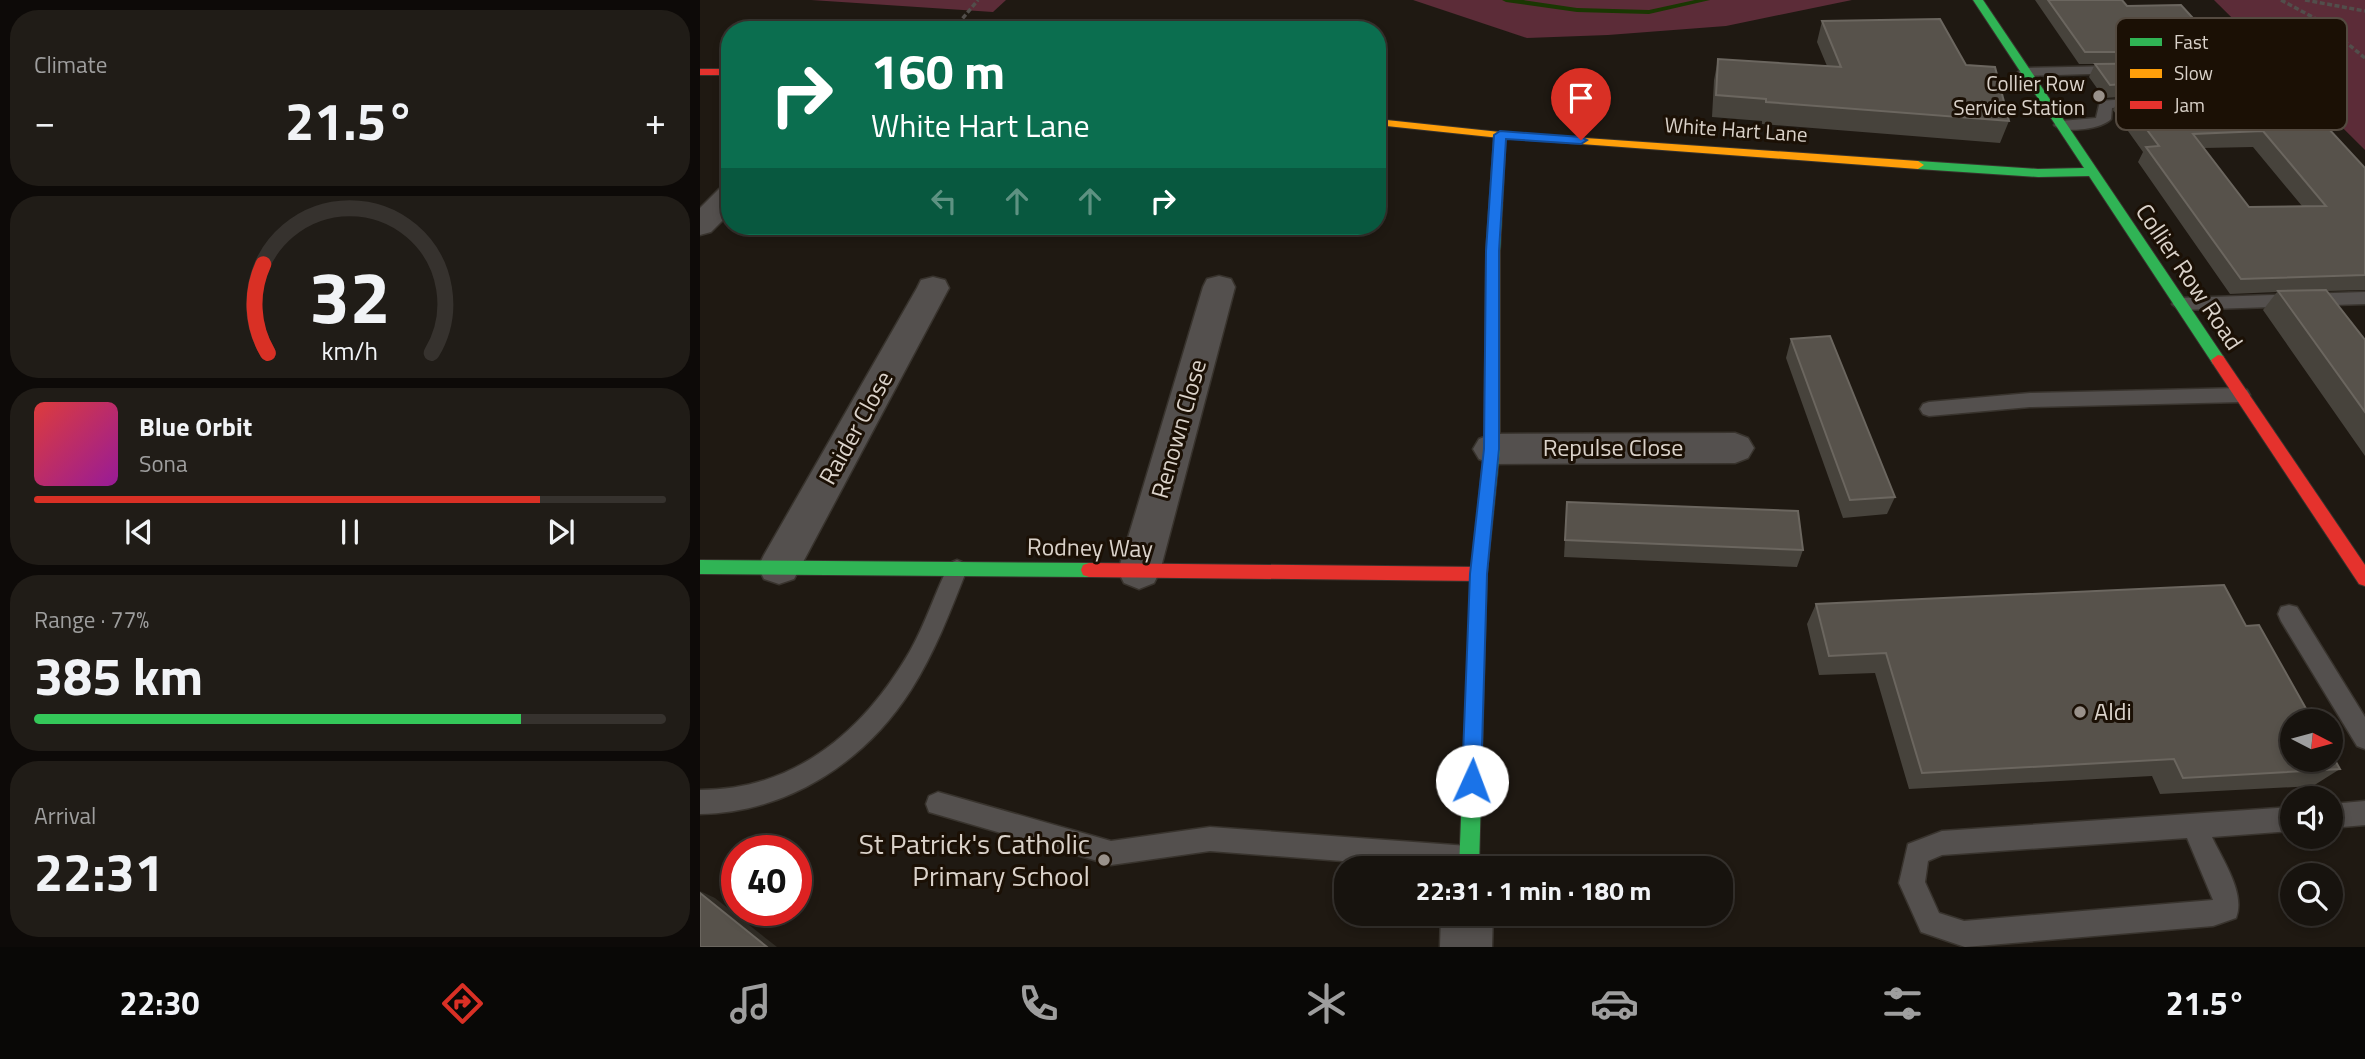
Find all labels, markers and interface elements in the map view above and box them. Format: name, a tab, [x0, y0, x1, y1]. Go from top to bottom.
legend	[2116, 18, 2347, 130]
text: Fast	[2174, 27, 2209, 56]
text: 160 m	[871, 33, 1005, 108]
text: Climate	[34, 47, 107, 82]
icon: right	[756, 49, 847, 140]
text: Slow	[2174, 58, 2213, 87]
place label: Collier Row Service Station	[1953, 67, 2085, 123]
pin	[1551, 68, 1611, 140]
icon: arrive	[1562, 79, 1600, 117]
text: 21.5°	[285, 81, 415, 160]
marker: Collier Row Service Station	[2091, 88, 2107, 104]
text: Jam	[2174, 90, 2205, 119]
text: −	[34, 92, 55, 150]
text: +	[645, 92, 666, 150]
text: White Hart Lane	[871, 101, 1090, 149]
street label: White Hart Lane	[1663, 108, 1809, 150]
icon: left	[925, 182, 963, 220]
icon: ahead	[998, 182, 1036, 220]
icon: ahead	[1071, 182, 1109, 220]
icon: right	[1144, 182, 1182, 220]
street label: Collier Row Road	[2127, 196, 2252, 357]
text: 32	[309, 242, 391, 352]
text: km/h	[322, 332, 378, 370]
street label: Renown Close	[1141, 355, 1215, 502]
street label: Raider Close	[809, 364, 901, 491]
text: Blue Orbit	[139, 407, 252, 446]
street label: Repulse Close	[1543, 429, 1683, 465]
text: Sona	[139, 446, 187, 481]
icon: previous	[120, 513, 158, 551]
icon: pause	[331, 513, 369, 551]
icon: next	[542, 513, 580, 551]
street label: Rodney Way	[1027, 528, 1154, 566]
text: Range · 77%	[34, 602, 149, 637]
text: 385 km	[34, 636, 203, 715]
place label: Aldi	[2094, 693, 2132, 729]
marker: Aldi	[2072, 704, 2088, 720]
north arrow	[2280, 709, 2343, 772]
map controls	[2280, 709, 2343, 926]
position arrow	[1435, 744, 1509, 818]
button: sound	[2280, 786, 2343, 849]
text: Arrival	[34, 798, 96, 833]
place label: St Patrick's Catholic Primary School	[859, 822, 1090, 897]
text: 22:31	[34, 832, 164, 911]
speed limit sign: 40	[721, 835, 812, 926]
marker: St Patrick's Catholic Primary School	[1096, 852, 1112, 868]
button: search	[2280, 863, 2343, 926]
text: 22:31 · 1 min · 180 m	[1416, 871, 1651, 910]
text: 22:30	[119, 979, 199, 1027]
icon: directions	[438, 979, 487, 1028]
icon: music	[726, 979, 775, 1028]
icon: phone	[1014, 979, 1063, 1028]
icon: climate	[1302, 979, 1351, 1028]
icon: car	[1590, 979, 1639, 1028]
icon: filters	[1878, 979, 1927, 1028]
text: 21.5°	[2166, 979, 2246, 1027]

